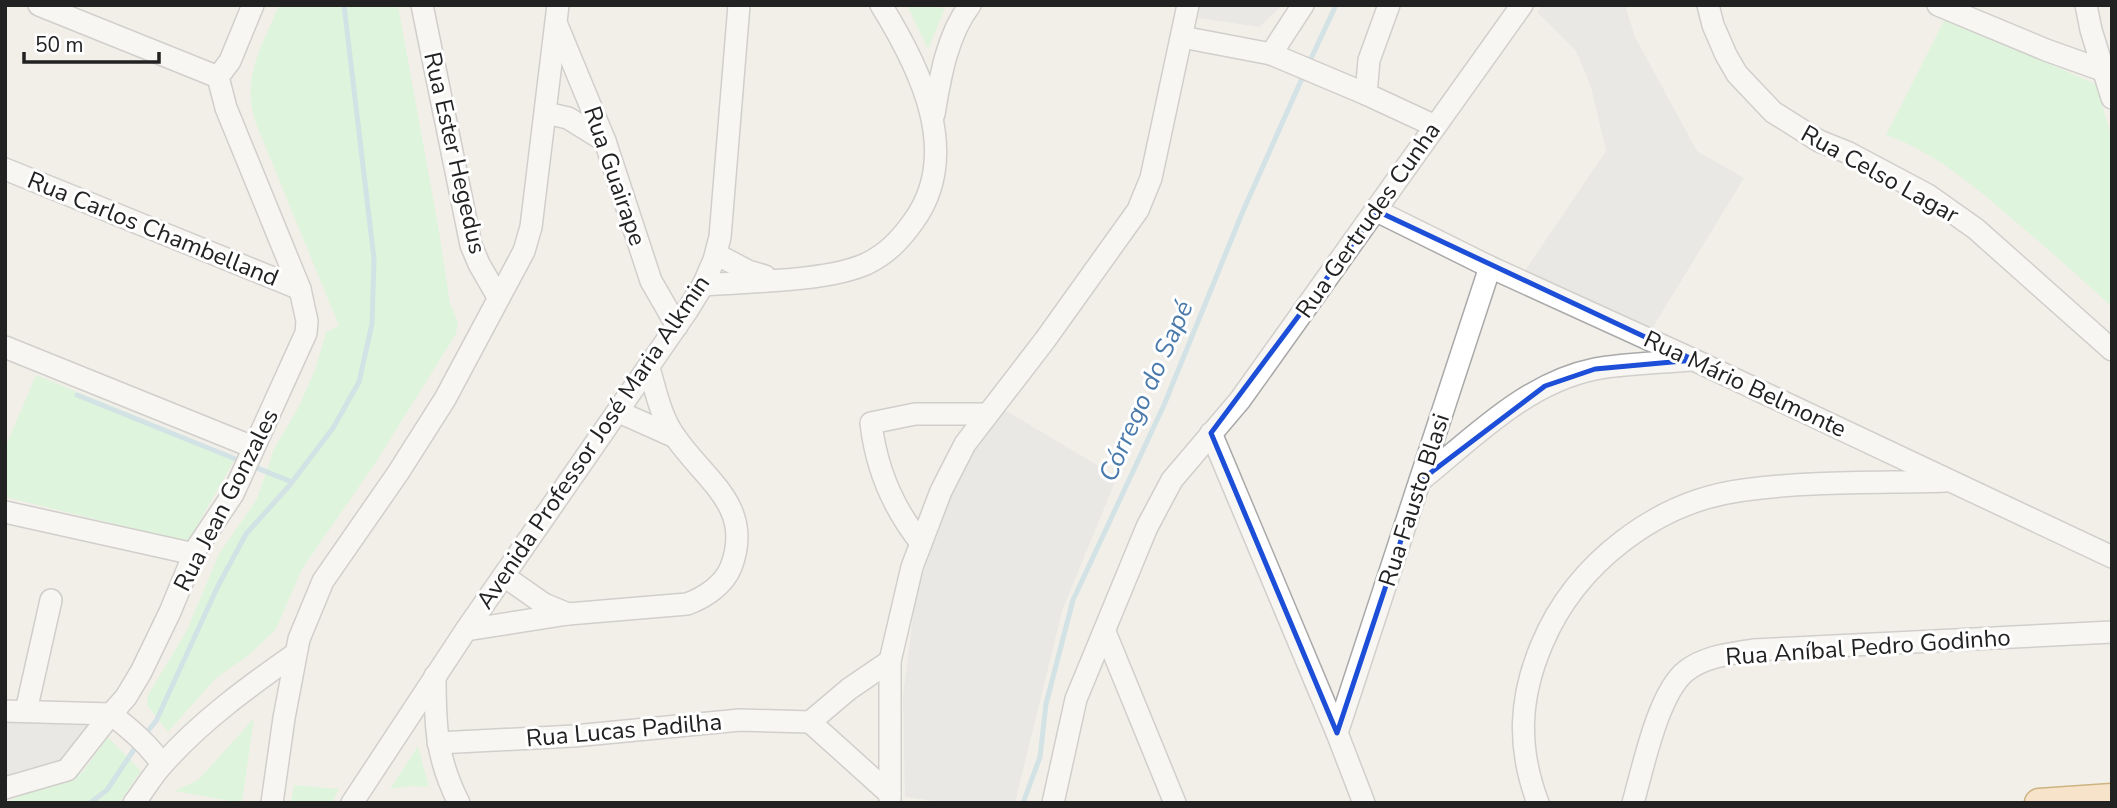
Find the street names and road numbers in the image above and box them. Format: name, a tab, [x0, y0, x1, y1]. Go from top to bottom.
street label: Rua Ester Hegedus	[416, 49, 494, 257]
street label: Rua Guairape	[576, 102, 654, 250]
street label: Rua Gertrudes Cunha	[1288, 116, 1448, 324]
street label: Rua Celso Lagar	[1795, 117, 1965, 231]
street label: Rua Carlos Chambelland	[23, 164, 283, 294]
street label: Avenida Professor José Maria Alkmin	[469, 269, 717, 615]
street label: Rua Mário Belmonte	[1639, 323, 1851, 445]
street label: Rua Jean Gonzales	[166, 403, 286, 597]
street label: Rua Fausto Blasi	[1371, 410, 1457, 590]
street label: Rua Aníbal Pedro Godinho	[1724, 621, 2012, 673]
street label: Rua Lucas Padilha	[525, 705, 723, 755]

